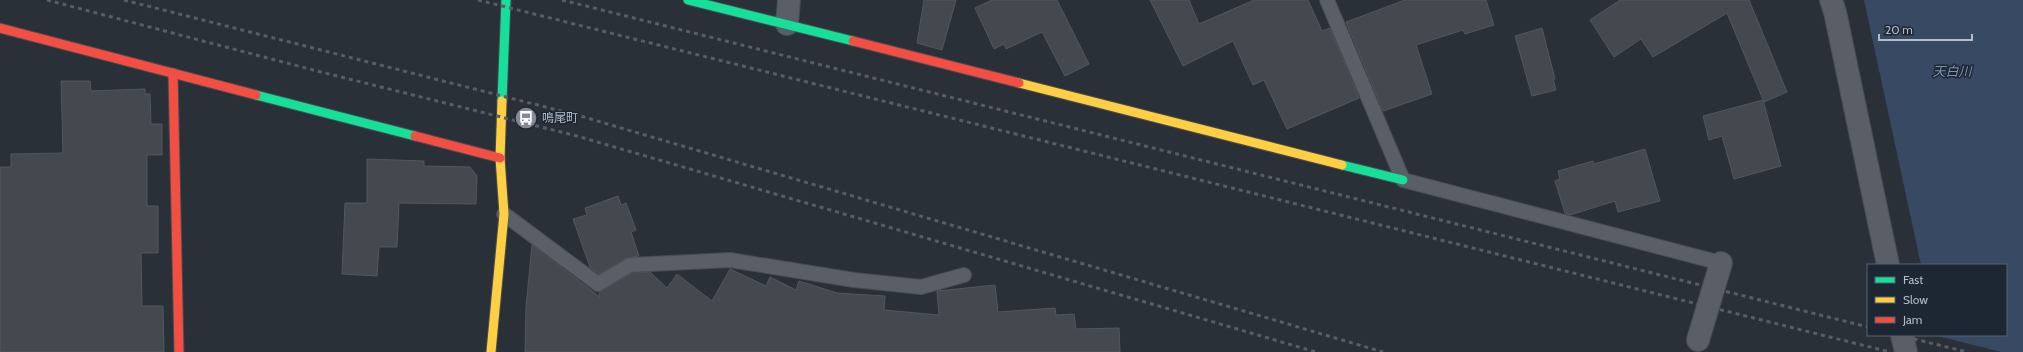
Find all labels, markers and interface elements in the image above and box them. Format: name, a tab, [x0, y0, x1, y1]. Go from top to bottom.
scale bar	[1879, 16, 1972, 42]
text: 20 m	[1885, 22, 1913, 37]
water label: 天白川	[1932, 63, 1973, 79]
bus stop icon: 鳴尾町	[513, 105, 539, 131]
place label: 鳴尾町	[542, 110, 578, 125]
legend	[1867, 264, 2007, 336]
text: Fast	[1903, 272, 1923, 287]
text: Slow	[1903, 292, 1928, 307]
text: Jam	[1902, 312, 1922, 327]

